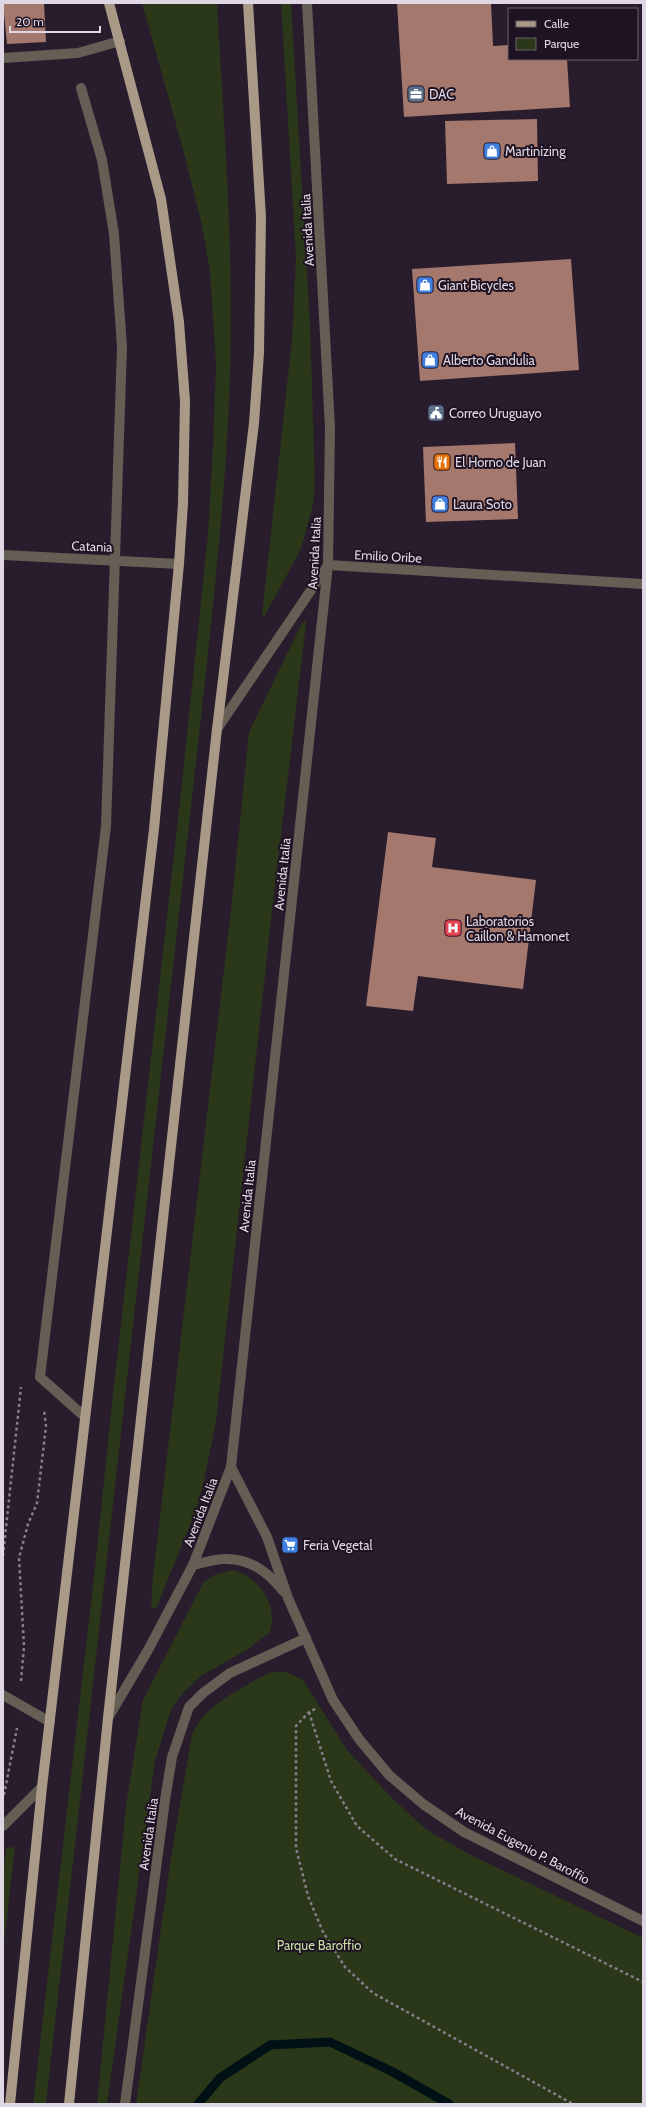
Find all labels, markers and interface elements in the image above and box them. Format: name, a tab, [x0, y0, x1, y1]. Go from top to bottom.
scale bar	[10, 8, 100, 34]
legend	[508, 8, 638, 60]
text: 20 m	[16, 14, 44, 29]
text: Calle	[544, 16, 569, 31]
text: Parque	[544, 36, 579, 51]
office icon: DAC	[406, 84, 426, 104]
place label: DAC	[429, 86, 454, 102]
shop icon: Martinizing	[482, 141, 502, 161]
place label: Martinizing	[505, 143, 566, 159]
street label: Avenida Italia	[297, 192, 317, 267]
shop icon: Giant Bicycles	[415, 275, 435, 295]
place label: Giant Bicycles	[438, 277, 514, 293]
shop icon: Alberto Gandulia	[420, 350, 440, 370]
place label: Alberto Gandulia	[443, 352, 535, 368]
public building icon: Correo Uruguayo	[426, 403, 446, 423]
place label: Correo Uruguayo	[449, 405, 542, 421]
restaurant icon: El Horno de Juan	[432, 452, 452, 472]
place label: El Horno de Juan	[455, 454, 546, 470]
shop icon: Laura Soto	[430, 494, 450, 514]
place label: Laura Soto	[453, 496, 512, 512]
street label: Avenida Italia	[304, 515, 324, 590]
street label: Catania	[71, 537, 114, 555]
street label: Emilio Oribe	[354, 546, 423, 566]
street label: Avenida Italia	[270, 836, 294, 911]
place label: Laboratorios Caillon & Hamonet	[466, 913, 570, 944]
hospital icon: Laboratorios Caillon & Hamonet	[443, 918, 463, 938]
street label: Avenida Italia	[235, 1158, 259, 1233]
street label: Avenida Italia	[179, 1474, 221, 1549]
supermarket icon: Feria Vegetal	[280, 1535, 300, 1555]
place label: Feria Vegetal	[303, 1537, 373, 1553]
street label: Avenida Italia	[135, 1796, 161, 1871]
street label: Avenida Eugenio P. Baroffio	[453, 1803, 593, 1887]
park label: Parque Baroffio	[277, 1937, 361, 1953]

